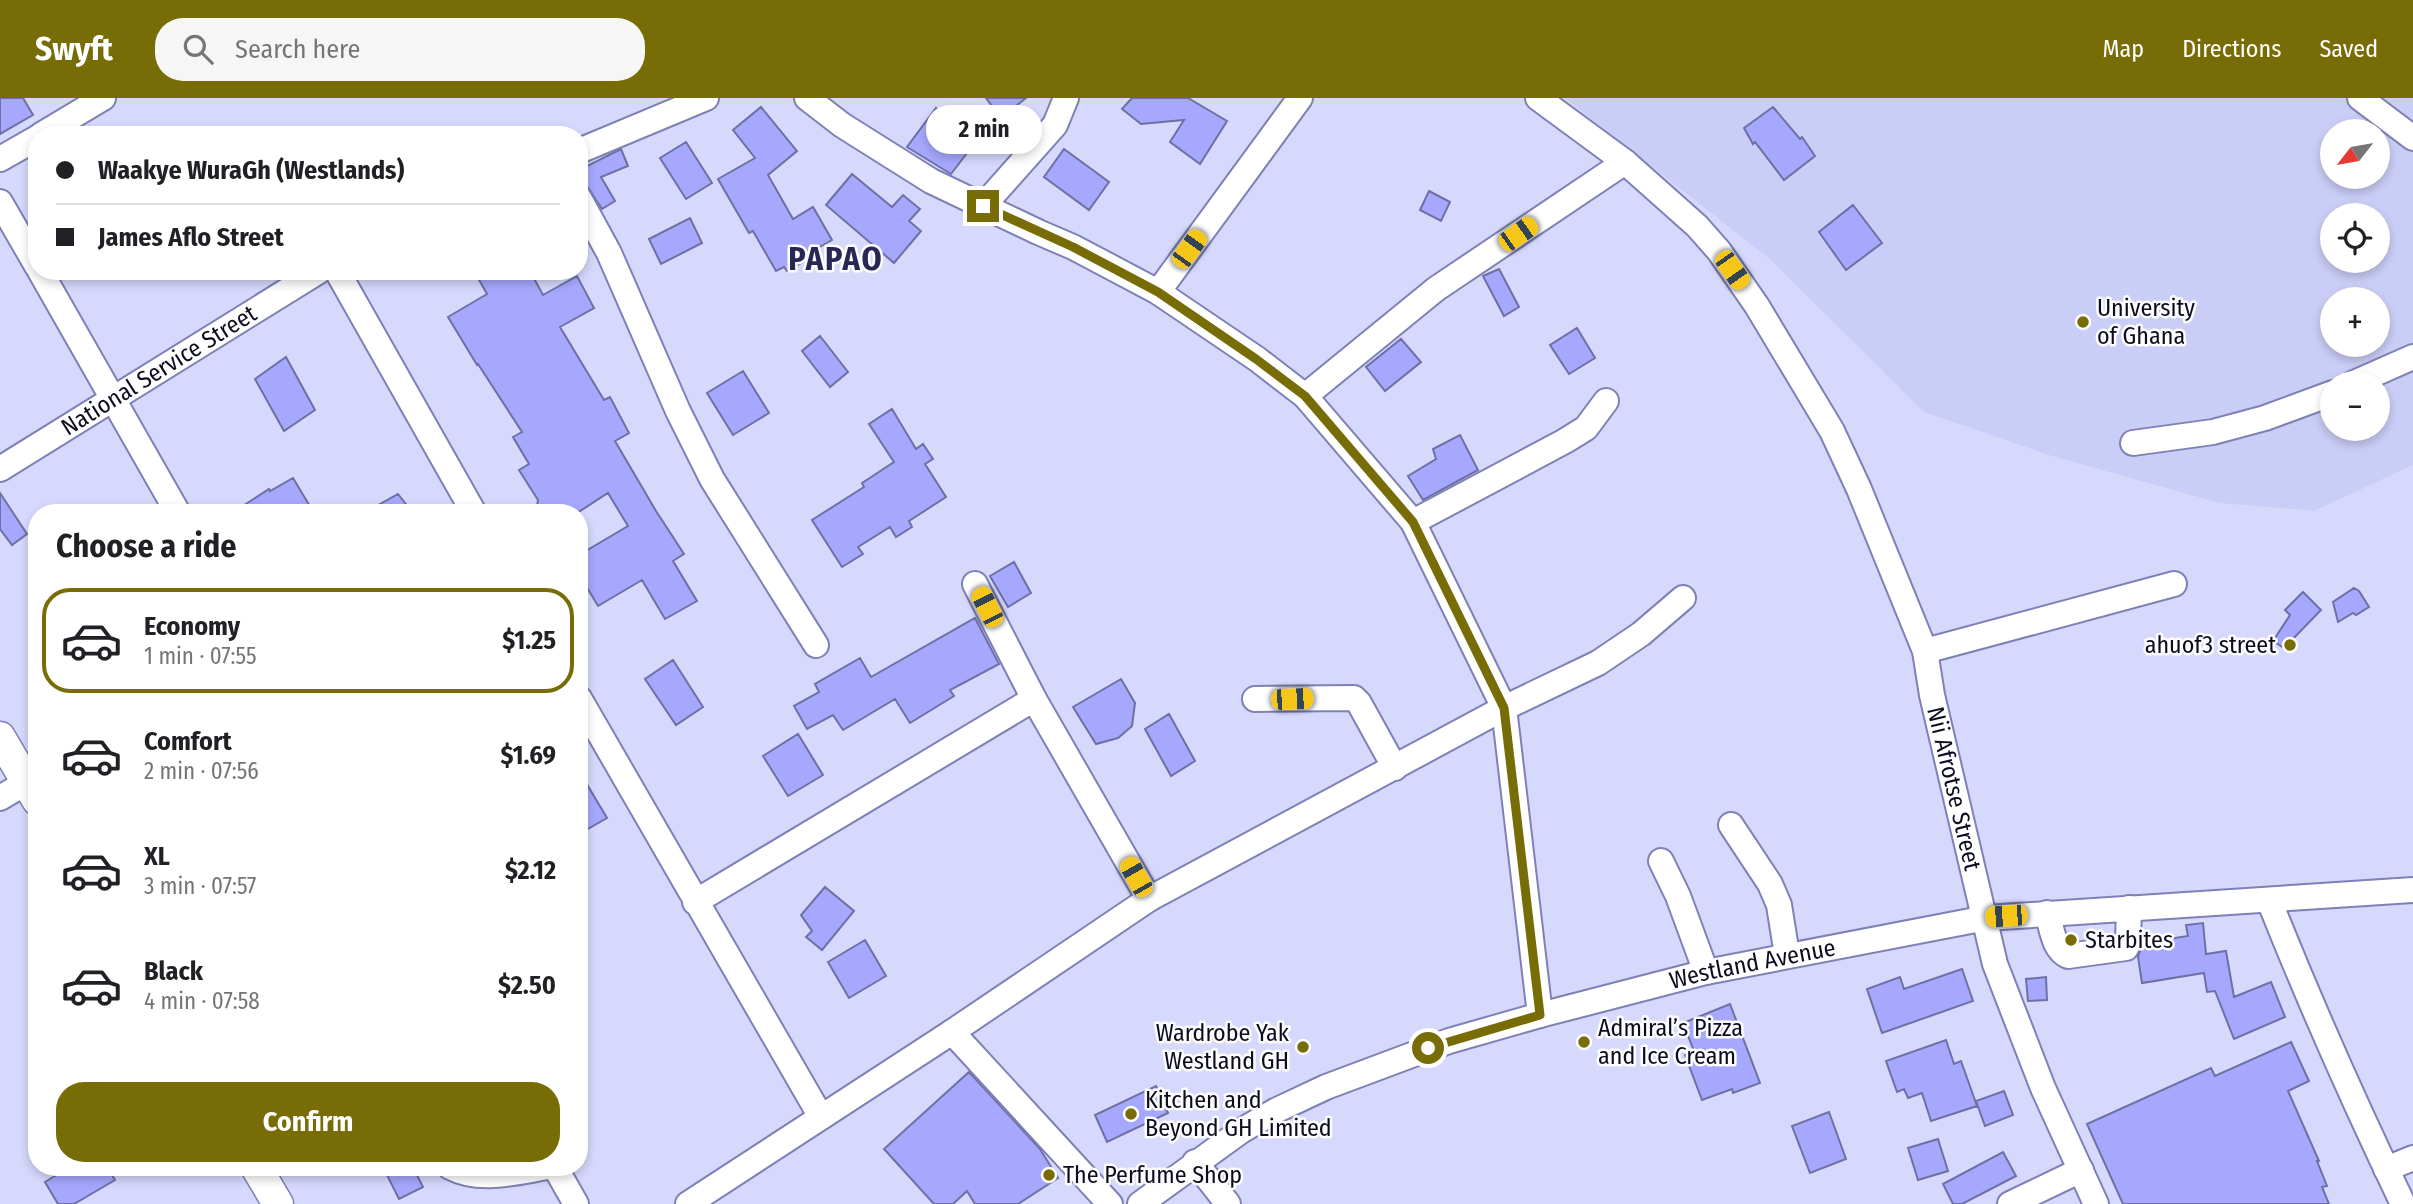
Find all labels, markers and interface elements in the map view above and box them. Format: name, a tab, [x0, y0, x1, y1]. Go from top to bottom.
search box	[155, 18, 645, 81]
text: Swyft	[35, 29, 113, 69]
icon: search	[179, 30, 217, 68]
text: Search here	[235, 34, 360, 65]
text: Map	[2103, 35, 2144, 63]
text: Directions	[2182, 35, 2281, 63]
text: Saved	[2319, 35, 2378, 63]
callout: 2 min	[925, 105, 1041, 154]
text: 2 min	[959, 115, 1010, 143]
north arrow	[2320, 119, 2390, 189]
map controls	[2320, 119, 2390, 441]
text: Waakye WuraGh (Westlands)	[98, 155, 404, 186]
route end	[967, 190, 999, 222]
button: locate	[2320, 203, 2390, 273]
car	[1495, 213, 1542, 255]
text: James Aflo Street	[98, 222, 284, 253]
car	[1169, 226, 1210, 272]
district label: PAPAO	[788, 240, 884, 278]
car	[1712, 247, 1753, 293]
button: +	[2320, 287, 2390, 357]
place label: University of Ghana	[2097, 294, 2195, 350]
street label: National Service Street	[56, 299, 262, 441]
marker: University of Ghana	[2075, 314, 2091, 330]
button: −	[2320, 371, 2390, 441]
text: Choose a ride	[56, 527, 237, 565]
car	[969, 584, 1006, 630]
icon: car	[60, 609, 123, 672]
text: Economy	[144, 611, 240, 642]
text: $1.25	[502, 625, 556, 656]
place label: ahuof3 street	[2145, 631, 2276, 659]
marker: ahuof3 street	[2282, 637, 2298, 653]
text: 1 min · 07:55	[144, 642, 257, 670]
car	[1271, 688, 1314, 710]
street label: Nii Afrotse Street	[1921, 704, 1987, 874]
icon: car	[60, 724, 123, 787]
text: Comfort	[144, 726, 232, 757]
text: $1.69	[501, 740, 556, 771]
text: 2 min · 07:56	[144, 757, 259, 785]
icon: car	[60, 839, 123, 902]
text: XL	[144, 841, 170, 872]
car	[1117, 854, 1156, 900]
text: $2.12	[505, 855, 556, 886]
text: 3 min · 07:57	[144, 872, 256, 900]
car	[1985, 904, 2028, 928]
place label: Starbites	[2085, 926, 2173, 954]
marker: Starbites	[2063, 932, 2079, 948]
street label: Westland Avenue	[1666, 933, 1838, 995]
icon: car	[60, 954, 123, 1017]
text: Black	[144, 956, 203, 987]
text: $2.50	[498, 970, 556, 1001]
text: 4 min · 07:58	[144, 987, 260, 1015]
place label: Admiral’s Pizza and Ice Cream	[1598, 1014, 1743, 1070]
place label: Wardrobe Yak Westland GH	[1156, 1019, 1290, 1075]
route start	[1412, 1032, 1444, 1064]
marker: Admiral’s Pizza and Ice Cream	[1576, 1034, 1592, 1050]
marker: Wardrobe Yak Westland GH	[1295, 1039, 1311, 1055]
button: Confirm	[56, 1082, 560, 1162]
place label: Kitchen and Beyond GH Limited	[1145, 1086, 1332, 1142]
marker: Kitchen and Beyond GH Limited	[1123, 1106, 1139, 1122]
place label: The Perfume Shop	[1063, 1161, 1242, 1189]
marker: The Perfume Shop	[1041, 1167, 1057, 1183]

